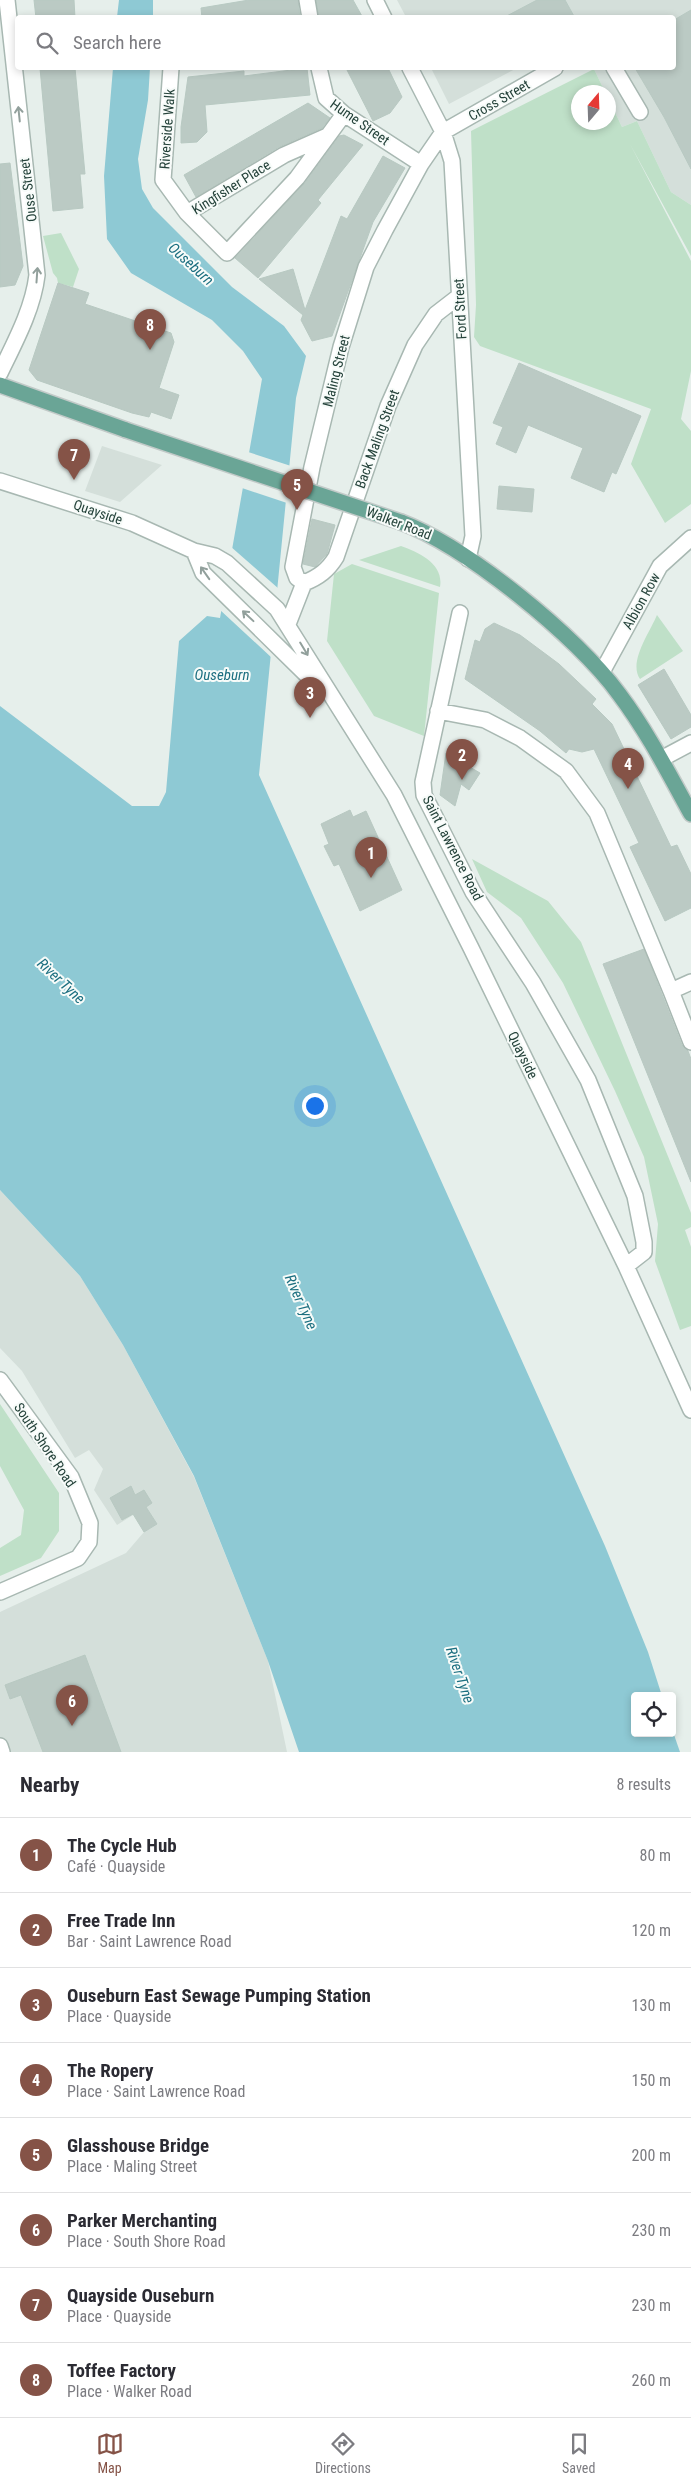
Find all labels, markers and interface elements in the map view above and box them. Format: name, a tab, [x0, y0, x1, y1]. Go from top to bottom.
search box	[15, 15, 676, 70]
icon: search	[33, 29, 61, 57]
text: Search here	[73, 31, 161, 54]
street label: Cross Street	[466, 76, 532, 124]
north arrow	[571, 85, 616, 130]
street label: Riverside Walk	[156, 88, 178, 170]
street label: Hume Street	[327, 96, 393, 148]
one-way arrow	[14, 106, 24, 122]
street label: Kingfisher Place	[189, 156, 273, 217]
street label: Ouse Street	[16, 157, 40, 223]
water label: Ouseburn	[165, 239, 217, 289]
one-way arrow	[32, 267, 41, 283]
street label: Ford Street	[450, 278, 470, 340]
pin: 8	[134, 309, 166, 350]
street label: Maling Street	[319, 333, 353, 409]
street label: Back Maling Street	[352, 388, 402, 490]
pin: 7	[58, 439, 90, 480]
pin: 5	[281, 469, 313, 510]
street label: Quayside	[71, 496, 125, 528]
street label: Walker Road	[364, 503, 434, 543]
one-way arrow	[200, 566, 210, 580]
street label: Albion Row	[619, 570, 663, 632]
one-way arrow	[241, 610, 254, 622]
one-way arrow	[299, 642, 309, 656]
water label: Ouseburn	[195, 666, 249, 684]
pin: 3	[294, 677, 326, 718]
pin: 2	[446, 739, 478, 780]
pin: 4	[612, 748, 644, 789]
street label: Saint Lawrence Road	[420, 793, 486, 903]
pin: 1	[355, 837, 387, 878]
water label: River Tyne	[33, 954, 89, 1008]
street label: Quayside	[505, 1029, 541, 1082]
your location	[302, 1093, 328, 1119]
water label: River Tyne	[281, 1272, 321, 1333]
street label: South Shore Road	[11, 1400, 79, 1490]
water label: River Tyne	[442, 1644, 478, 1706]
pin: 6	[56, 1685, 88, 1726]
map controls	[631, 1692, 676, 1737]
button: locate	[631, 1692, 676, 1737]
text: Nearby	[20, 1773, 79, 1797]
text: 8 results	[616, 1775, 671, 1794]
text: The Cycle Hub	[67, 1834, 177, 1857]
text: 1	[32, 1846, 40, 1865]
text: 80 m	[639, 1846, 671, 1865]
text: Café · Quayside	[67, 1857, 165, 1876]
text: Free Trade Inn	[67, 1909, 175, 1932]
text: 2	[32, 1921, 40, 1940]
text: 120 m	[632, 1921, 671, 1940]
text: Bar · Saint Lawrence Road	[67, 1932, 232, 1951]
text: Ouseburn East Sewage Pumping Station	[67, 1984, 371, 2007]
text: 3	[32, 1996, 40, 2015]
text: 130 m	[632, 1996, 671, 2015]
text: Place · Quayside	[67, 2007, 171, 2026]
text: The Ropery	[67, 2059, 154, 2082]
text: 4	[32, 2071, 40, 2090]
text: 150 m	[632, 2071, 671, 2090]
text: Place · Saint Lawrence Road	[67, 2082, 245, 2101]
text: Glasshouse Bridge	[67, 2134, 209, 2157]
text: 5	[32, 2146, 40, 2165]
text: 200 m	[632, 2146, 671, 2165]
text: Place · Maling Street	[67, 2157, 197, 2176]
text: Parker Merchanting	[67, 2209, 217, 2232]
text: 6	[32, 2221, 40, 2240]
text: 230 m	[632, 2221, 671, 2240]
text: Place · South Shore Road	[67, 2232, 226, 2251]
text: Quayside Ouseburn	[67, 2284, 214, 2307]
text: 7	[32, 2296, 40, 2315]
text: 230 m	[632, 2296, 671, 2315]
text: Place · Quayside	[67, 2307, 171, 2326]
text: Toffee Factory	[67, 2359, 176, 2382]
text: 8	[32, 2371, 40, 2390]
text: 260 m	[632, 2371, 671, 2390]
text: Place · Walker Road	[67, 2382, 192, 2401]
tab: Map	[96, 2430, 124, 2476]
tab: Directions	[315, 2430, 371, 2476]
tab: Saved	[562, 2430, 595, 2476]

